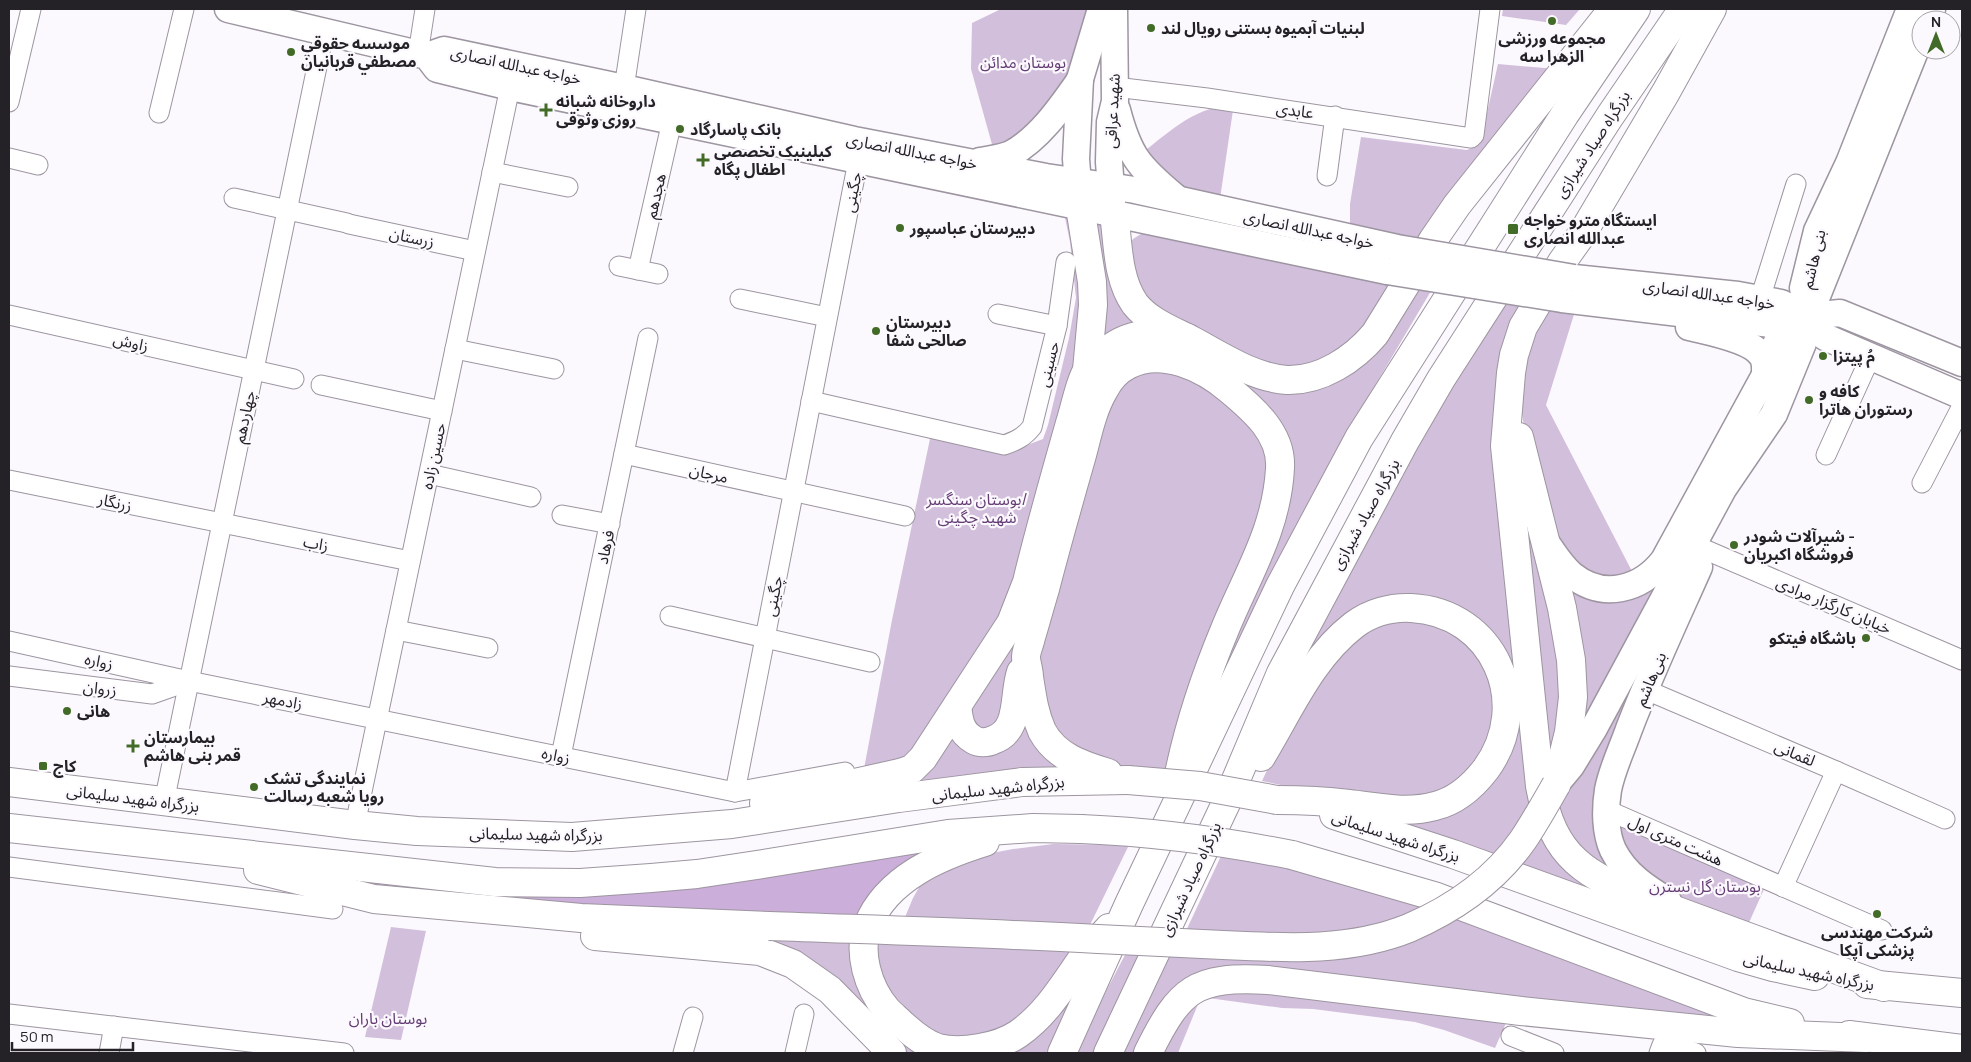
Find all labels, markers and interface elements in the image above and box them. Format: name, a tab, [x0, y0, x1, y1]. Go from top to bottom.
north arrow	[1911, 10, 1961, 60]
text: N	[1931, 12, 1941, 31]
marker: مجموعه ورزشی الزهرا سه	[1546, 15, 1558, 27]
place label: لبنیات آبمیوه بستنی رویال لند	[1161, 17, 1365, 39]
marker: لبنیات آبمیوه بستنی رویال لند	[1145, 22, 1157, 34]
place label: مجموعه ورزشی الزهرا سه	[1498, 27, 1606, 67]
place label: موسسه حقوقي مصطفي قربانيان	[301, 32, 417, 75]
street label: خواجه عبدالله انصاری	[449, 40, 583, 90]
marker: موسسه حقوقي مصطفي قربانيان	[285, 46, 297, 58]
park label: بوستان مدائن	[980, 51, 1066, 73]
street label: شهید عراقی	[1099, 73, 1125, 149]
street label: بزرگراه صیاد شیرازی	[1549, 86, 1635, 202]
place label: داروخانه شبانه روزی وثوقی	[556, 90, 656, 130]
street label: عابدی	[1275, 96, 1315, 124]
marker: داروخانه شبانه روزی وثوقی	[540, 104, 552, 116]
place label: بانک پاسارگاد	[690, 118, 781, 140]
marker: بانک پاسارگاد	[674, 123, 686, 135]
street label: خواجه عبدالله انصاری	[845, 128, 979, 174]
place label: کیلینیک تخصصی اطفال پگاه	[714, 140, 833, 180]
marker: کیلینیک تخصصی اطفال پگاه	[696, 153, 710, 167]
street label: چگینی	[837, 170, 867, 214]
street label: هجدهم	[639, 171, 673, 221]
street label: خواجه عبدالله انصاری	[1242, 204, 1376, 254]
place label: ایستگاه مترو خواجه عبدالله انصاری	[1524, 209, 1657, 249]
place label: دبیرستان عباسپور	[909, 217, 1035, 239]
street label: زرستان	[388, 222, 436, 252]
marker: دبیرستان عباسپور	[894, 222, 906, 234]
marker: ایستگاه مترو خواجه عبدالله انصاری	[1506, 222, 1520, 236]
street label: بنی هاشم	[1796, 227, 1832, 291]
street label: خواجه عبدالله انصاری	[1642, 274, 1776, 314]
place label: دبیرستان صالحی شفا	[886, 311, 967, 351]
marker: دبیرستان صالحی شفا	[870, 325, 882, 337]
street label: زاوش	[111, 327, 151, 357]
street label: حسینی	[1032, 339, 1064, 389]
place label: مُ پیتزا	[1833, 345, 1875, 368]
marker: مُ پیتزا	[1817, 350, 1829, 362]
place label: کافه و رستوران هاترا	[1819, 380, 1913, 420]
street label: چهاردهم	[228, 389, 262, 446]
marker: کافه و رستوران هاترا	[1803, 394, 1815, 406]
street label: حسین زاده	[415, 421, 451, 491]
street label: بزرگراه صیاد شیرازی	[1325, 454, 1405, 574]
street label: مرجان	[687, 458, 731, 488]
street label: زرنگار	[95, 487, 134, 516]
park label: بوستان سنگسر/ شهید چگینی	[925, 488, 1028, 528]
place label: شیرآلات شودر - فروشگاه اکبریان	[1743, 525, 1855, 565]
street label: فرهاد	[591, 528, 619, 566]
street label: زاب	[302, 530, 330, 556]
marker: شیرآلات شودر - فروشگاه اکبریان	[1728, 539, 1740, 551]
street label: خیابان کارگزار مرادی	[1773, 571, 1895, 639]
street label: چگینی	[758, 574, 788, 618]
place label: باشگاه فیتکو	[1769, 627, 1856, 649]
marker: باشگاه فیتکو	[1860, 632, 1872, 644]
street label: زواره	[83, 647, 115, 675]
street label: بنی‌هاشم	[1629, 648, 1673, 710]
street label: زروان	[82, 675, 118, 701]
street label: زادمهر	[260, 685, 305, 715]
place label: هانی	[77, 700, 110, 722]
marker: هانی	[61, 705, 73, 717]
place label: بیمارستان قمر بنی هاشم	[144, 726, 241, 768]
street label: لقمانی	[1771, 735, 1819, 771]
marker: بیمارستان قمر بنی هاشم	[126, 739, 140, 753]
street label: زواره	[540, 741, 572, 769]
place label: کاج	[53, 755, 77, 778]
marker: کاج	[37, 760, 49, 772]
place label: نمایندگی تشک رویا شعبه رسالت	[264, 767, 384, 807]
street label: بزرگراه شهید سلیمانی	[930, 770, 1066, 806]
street label: بزرگراه شهید سلیمانی	[65, 779, 201, 817]
marker: نمایندگی تشک رویا شعبه رسالت	[248, 781, 260, 793]
street label: بزرگراه شهید سلیمانی	[1329, 805, 1463, 867]
street label: هشت متری اول	[1625, 809, 1727, 871]
street label: بزرگراه صیاد شیرازی	[1154, 818, 1226, 940]
street label: بزرگراه شهید سلیمانی	[469, 822, 603, 846]
park label: بوستان گل نسترن	[1649, 875, 1761, 897]
marker: شرکت مهندسی پزشکی آپکا	[1871, 908, 1883, 920]
place label: شرکت مهندسی پزشکی آپکا	[1821, 921, 1933, 961]
street label: بزرگراه شهید سلیمانی	[1741, 946, 1877, 996]
park label: بوستان باران	[349, 1007, 427, 1029]
scale bar	[12, 1020, 134, 1052]
text: 50 m	[20, 1026, 54, 1047]

